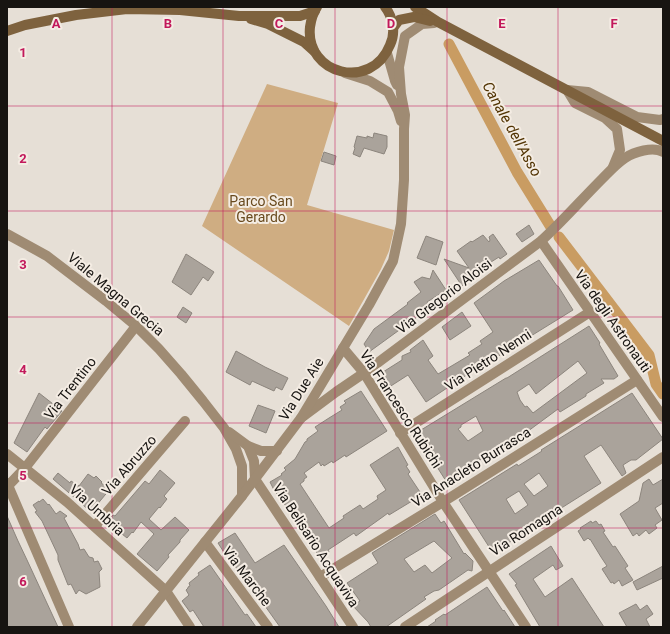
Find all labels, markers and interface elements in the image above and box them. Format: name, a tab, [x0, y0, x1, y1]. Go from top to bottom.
text: A	[52, 16, 61, 31]
text: B	[164, 16, 172, 31]
text: C	[275, 16, 284, 31]
text: D	[387, 16, 395, 31]
text: E	[498, 16, 506, 31]
text: F	[610, 16, 618, 31]
text: 1	[19, 45, 27, 60]
water label: Canale dell'Asso	[478, 78, 546, 180]
text: 2	[19, 151, 27, 166]
park label: Parco San Gerardo	[229, 193, 293, 225]
street label: Viale Magna Grecia	[65, 249, 167, 339]
street label: Via Gregorio Aloisi	[393, 255, 495, 337]
text: 3	[19, 257, 27, 272]
street label: Via degli Astronauti	[572, 267, 654, 375]
street label: Via Pietro Nenni	[442, 326, 534, 394]
street label: Via Francesco Rubichi	[357, 347, 445, 471]
street label: Via Trentino	[41, 354, 99, 422]
street label: Via Due Aie	[275, 355, 327, 423]
text: 4	[19, 362, 27, 377]
street label: Via Anacleto Burrasca	[409, 424, 533, 510]
street label: Via Abruzzo	[98, 432, 160, 498]
text: 5	[19, 468, 27, 483]
street label: Via Belisario Acquaviva	[270, 480, 362, 610]
street label: Via Umbria	[66, 481, 128, 539]
street label: Via Romagna	[487, 501, 565, 559]
street label: Via Marche	[219, 543, 275, 609]
text: 6	[19, 574, 27, 589]

